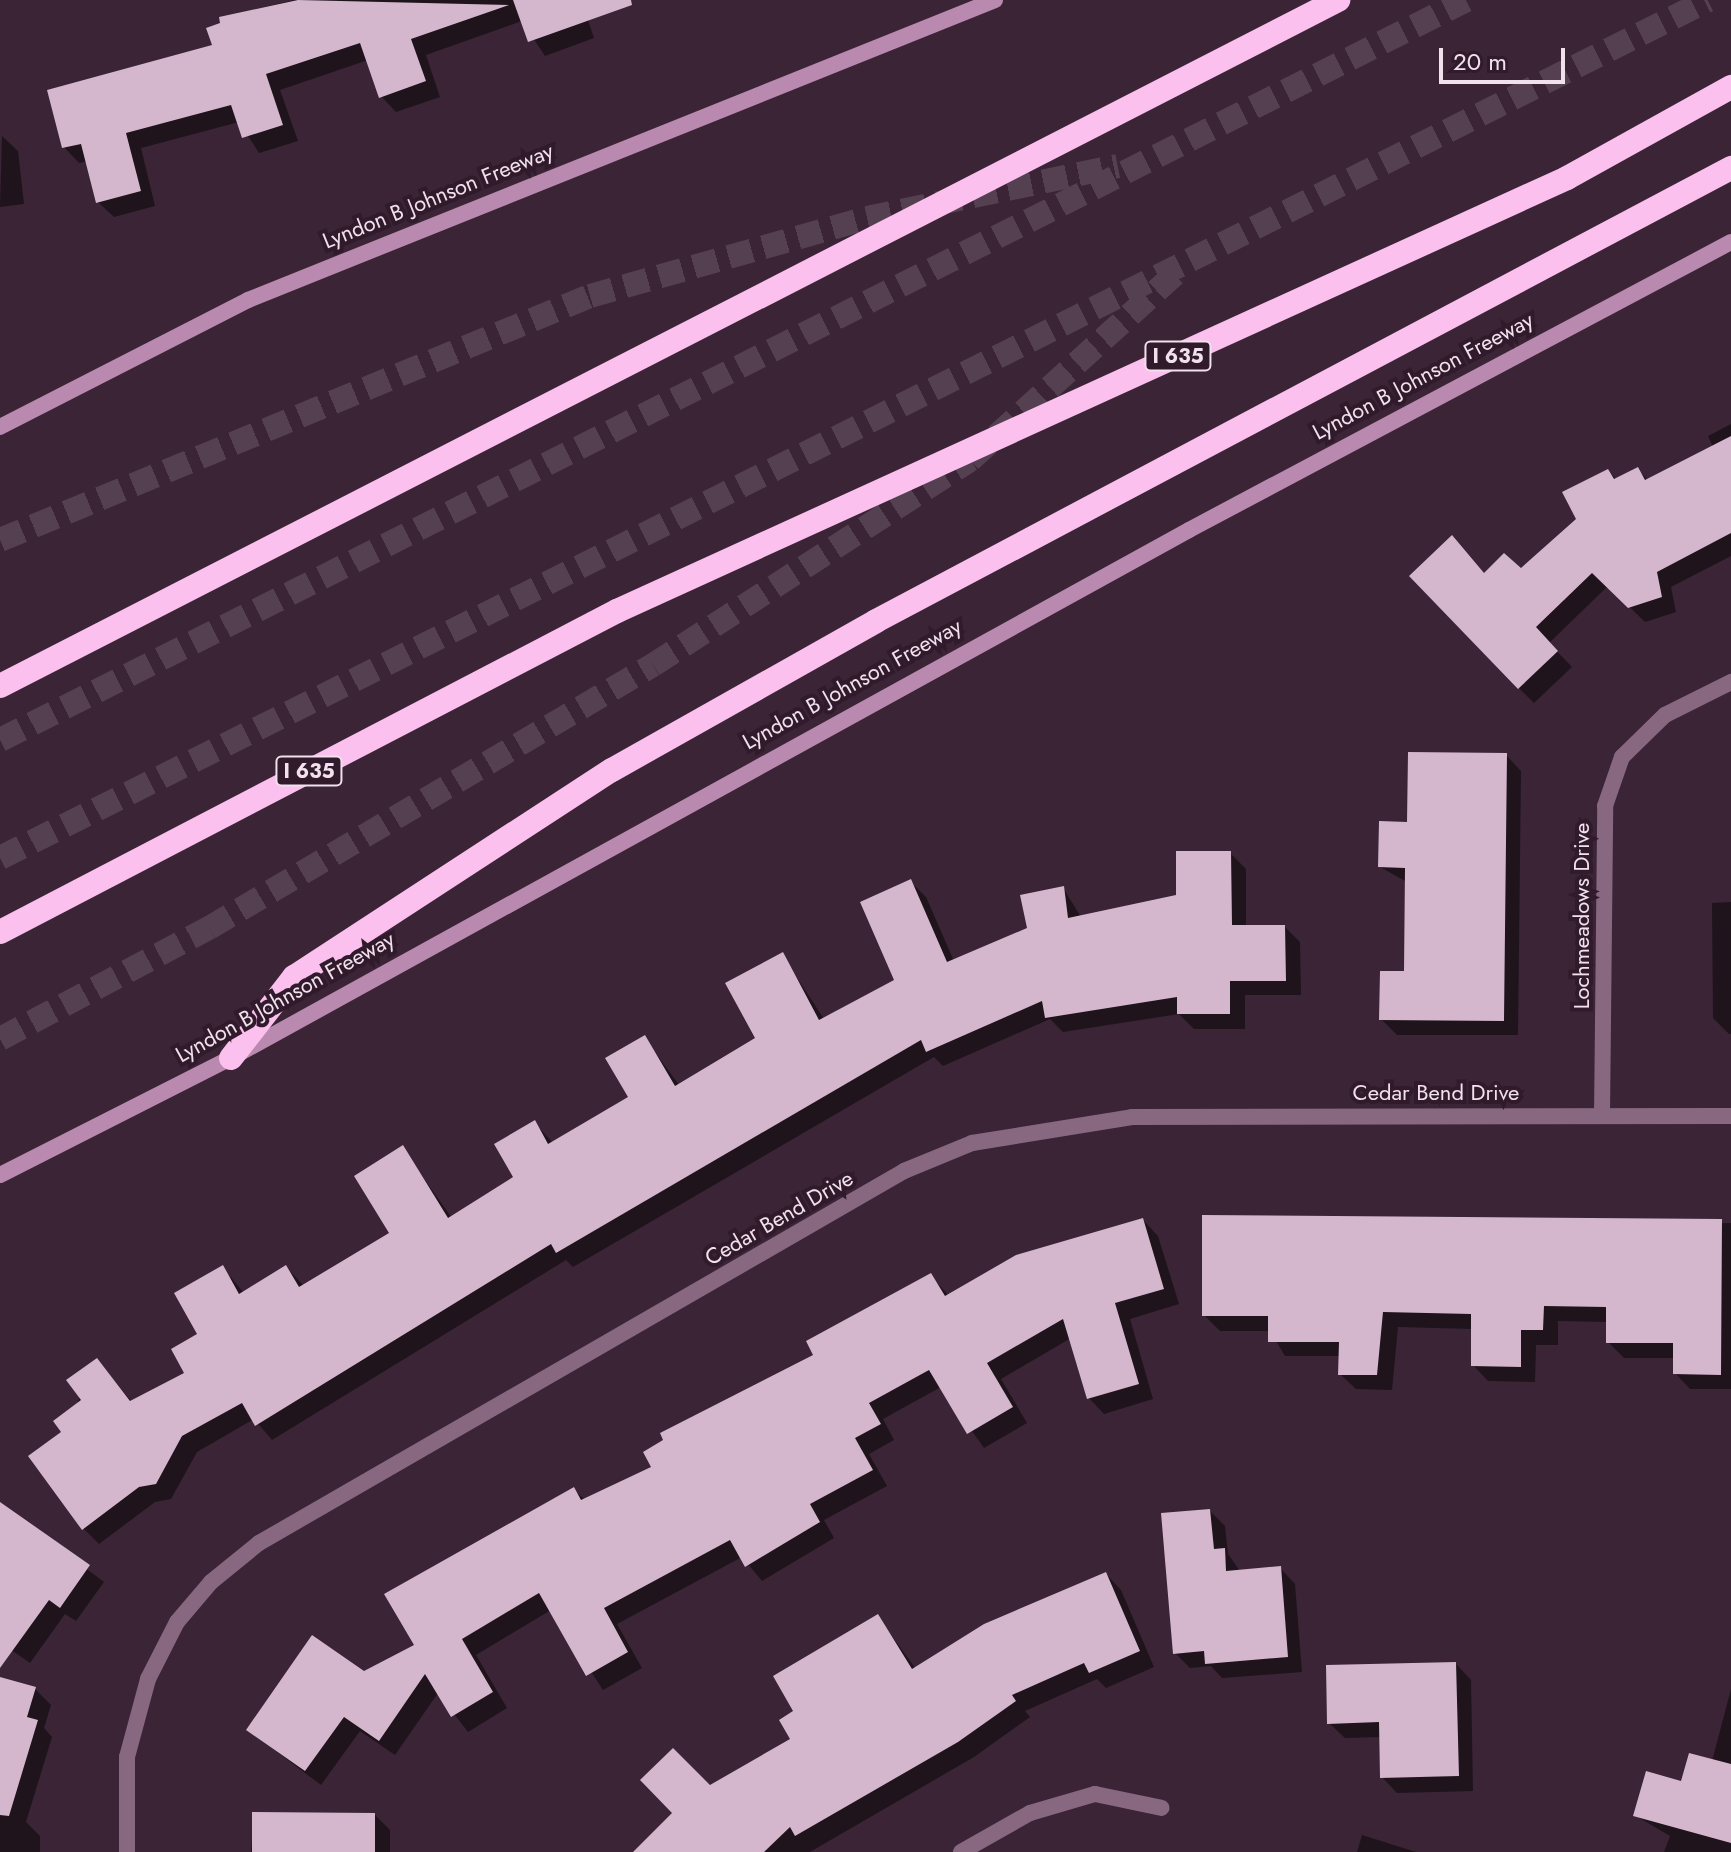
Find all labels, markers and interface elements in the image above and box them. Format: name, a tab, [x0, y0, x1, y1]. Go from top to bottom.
scale bar	[1443, 32, 1569, 82]
text: 20 m	[1453, 44, 1507, 79]
street label: Lyndon B Johnson Freeway	[319, 138, 557, 254]
street label: Lyndon B Johnson Freeway	[1308, 307, 1538, 445]
road number: I 635	[1144, 340, 1212, 372]
street label: Lyndon B Johnson Freeway	[738, 613, 966, 755]
road number: I 635	[275, 755, 343, 787]
street label: Lochmeadows Drive	[1569, 823, 1595, 1009]
street label: Lyndon B Johnson Freeway	[171, 926, 399, 1068]
street label: Cedar Bend Drive	[1353, 1080, 1519, 1106]
street label: Cedar Bend Drive	[700, 1165, 858, 1271]

